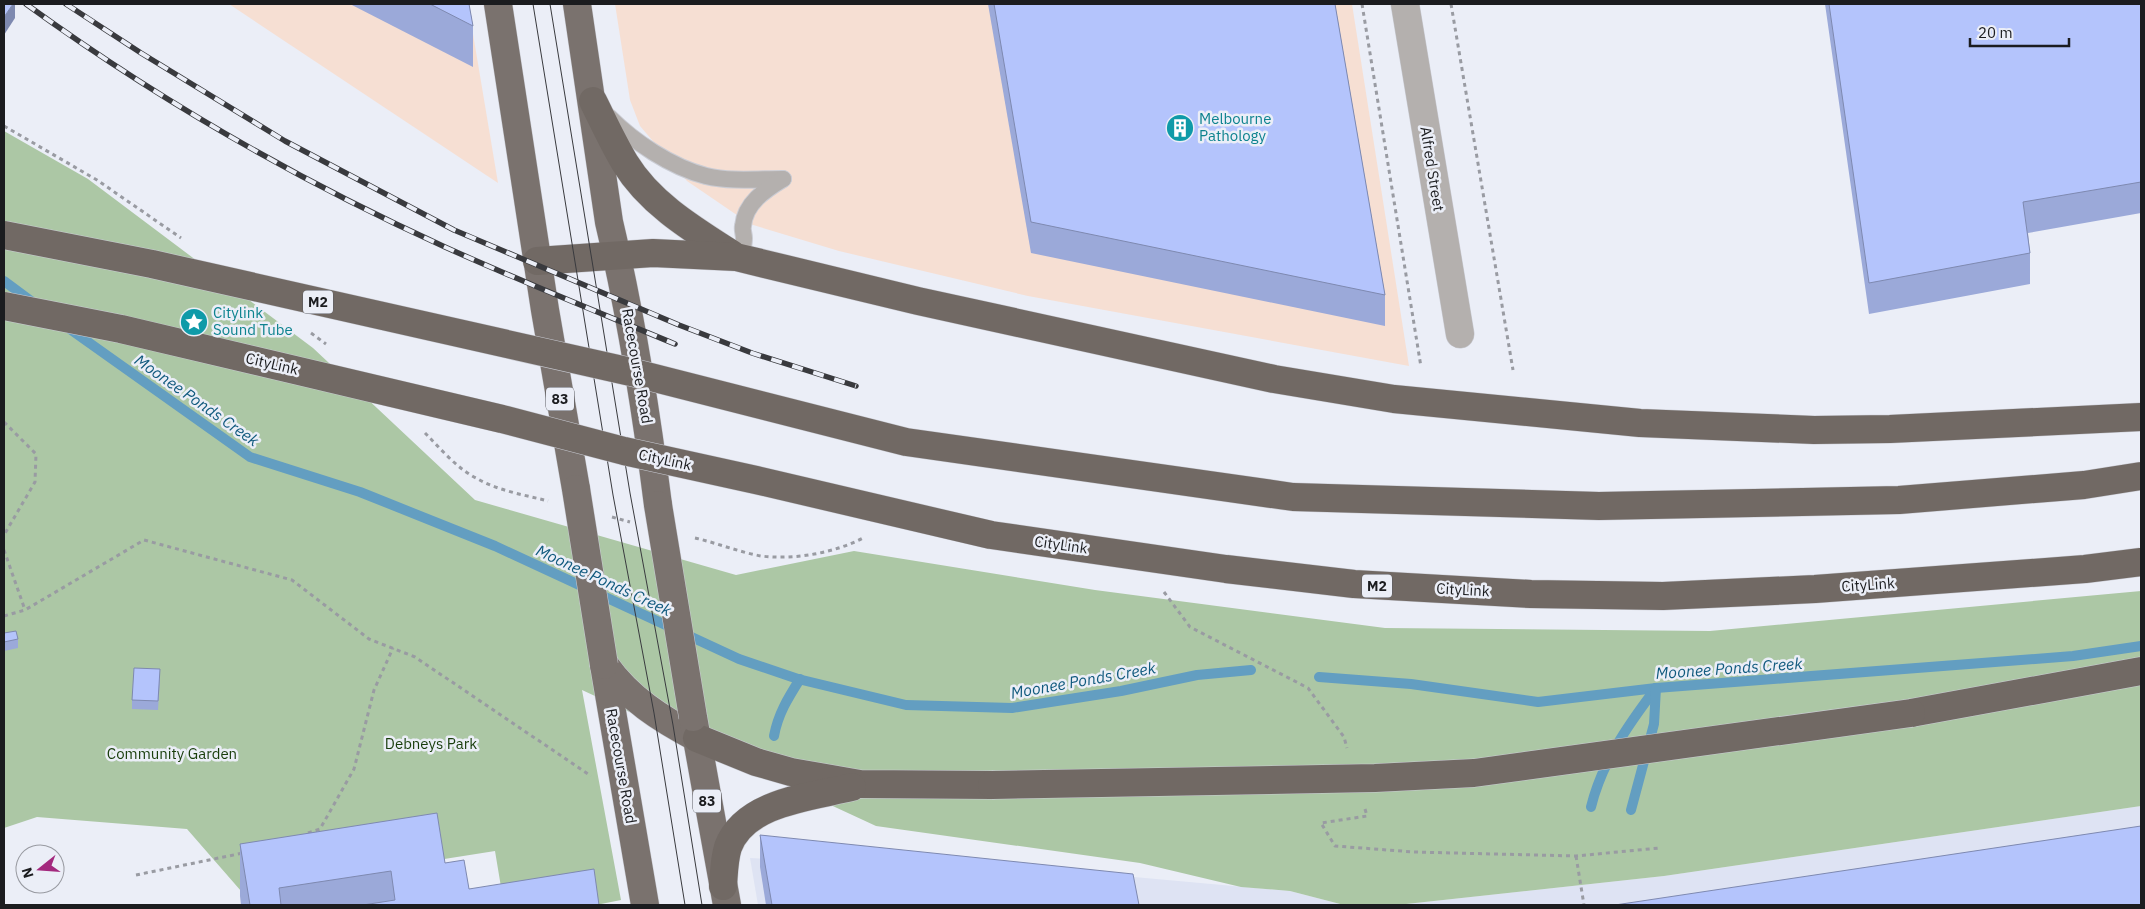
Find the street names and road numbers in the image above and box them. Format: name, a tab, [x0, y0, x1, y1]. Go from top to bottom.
street label: Alfred Street	[1416, 125, 1449, 213]
road number: M2	[303, 290, 333, 314]
street label: Racecourse Road	[618, 307, 657, 425]
street label: CityLink	[244, 348, 300, 379]
road number: 83	[546, 388, 574, 410]
street label: CityLink	[637, 445, 693, 474]
street label: CityLink	[1033, 531, 1089, 558]
street label: CityLink	[1841, 573, 1895, 596]
road number: M2	[1362, 574, 1392, 598]
street label: CityLink	[1436, 579, 1490, 600]
street label: Racecourse Road	[602, 707, 641, 825]
road number: 83	[693, 789, 721, 812]

